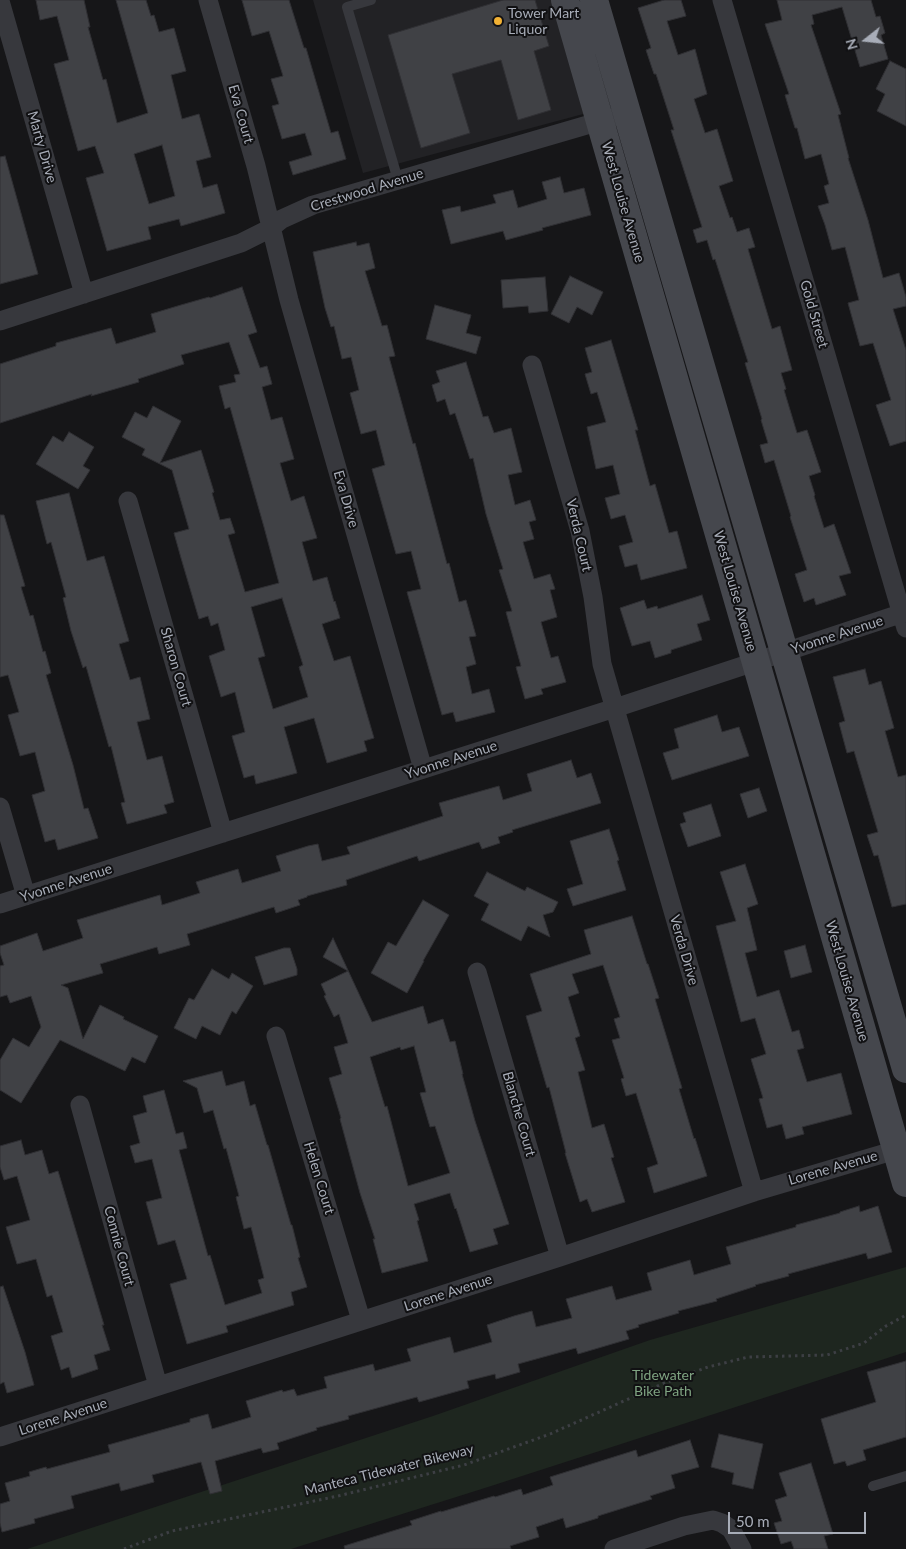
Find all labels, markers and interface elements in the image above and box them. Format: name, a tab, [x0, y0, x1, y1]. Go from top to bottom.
place label: Tower Mart Liquor	[508, 5, 579, 38]
marker: Tower Mart Liquor	[492, 15, 504, 27]
north arrow	[841, 15, 891, 65]
text: N	[841, 37, 861, 52]
street label: Eva Court	[225, 83, 257, 145]
street label: Marty Drive	[24, 109, 60, 185]
street label: West Louise Avenue	[598, 140, 648, 264]
street label: Crestwood Avenue	[309, 165, 425, 215]
street label: Gold Street	[796, 278, 832, 350]
street label: Eva Drive	[330, 468, 362, 530]
street label: Verda Court	[562, 497, 596, 573]
street label: West Louise Avenue	[710, 529, 760, 653]
street label: Yvonne Avenue	[789, 612, 885, 658]
street label: Sharon Court	[157, 626, 195, 708]
street label: Yvonne Avenue	[403, 737, 499, 783]
street label: Yvonne Avenue	[18, 860, 114, 906]
street label: Verda Drive	[666, 913, 702, 987]
street label: West Louise Avenue	[822, 919, 872, 1043]
street label: Blanche Court	[499, 1070, 539, 1158]
street label: Helen Court	[300, 1140, 338, 1216]
street label: Lorene Avenue	[786, 1147, 880, 1189]
street label: Connie Court	[100, 1204, 138, 1288]
street label: Lorene Avenue	[402, 1271, 494, 1315]
park label: Tidewater Bike Path	[632, 1367, 694, 1400]
street label: Lorene Avenue	[17, 1395, 109, 1439]
street label: Manteca Tidewater Bikeway	[303, 1441, 475, 1499]
scale bar	[731, 1502, 868, 1534]
text: 50 m	[736, 1512, 770, 1530]

